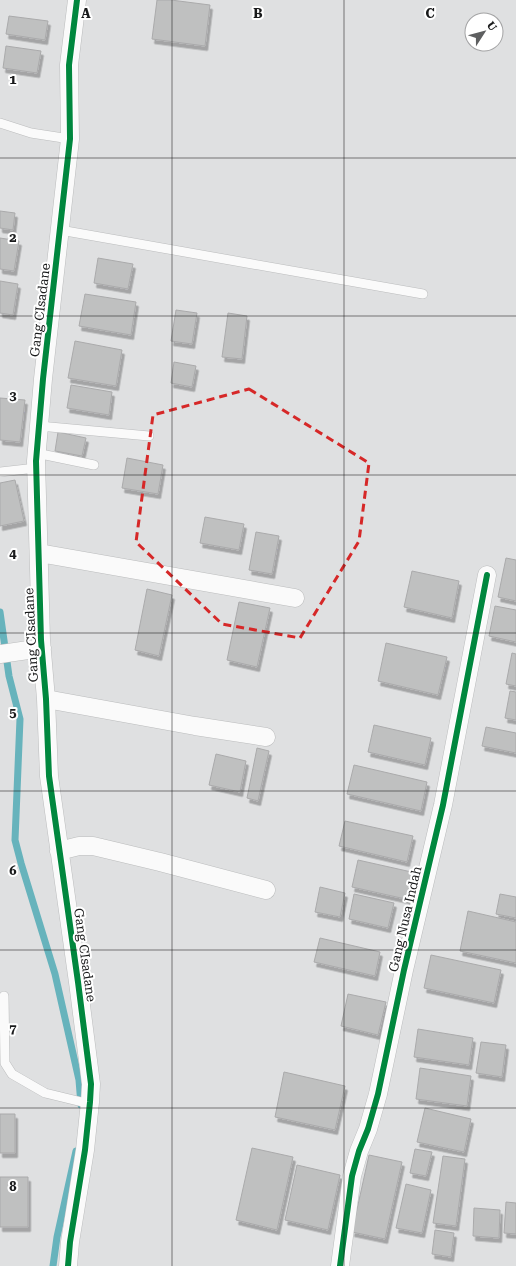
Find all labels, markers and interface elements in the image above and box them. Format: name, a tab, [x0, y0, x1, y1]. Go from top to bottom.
text: A	[81, 6, 91, 21]
text: B	[253, 6, 263, 21]
text: C	[425, 6, 435, 21]
north arrow	[464, 12, 504, 52]
text: U	[484, 19, 500, 34]
text: 1	[9, 72, 17, 87]
text: 2	[9, 230, 17, 245]
street label: Gang CIsadane	[27, 262, 53, 358]
text: 3	[9, 388, 17, 403]
text: 4	[9, 546, 17, 561]
street label: Gang CIsadane	[21, 587, 41, 683]
text: 5	[9, 705, 17, 720]
text: 6	[9, 863, 17, 878]
street label: Gang Nusa Indah	[386, 864, 425, 973]
street label: Gang CIsadane	[71, 907, 99, 1003]
text: 7	[9, 1021, 17, 1036]
text: 8	[9, 1179, 17, 1194]

